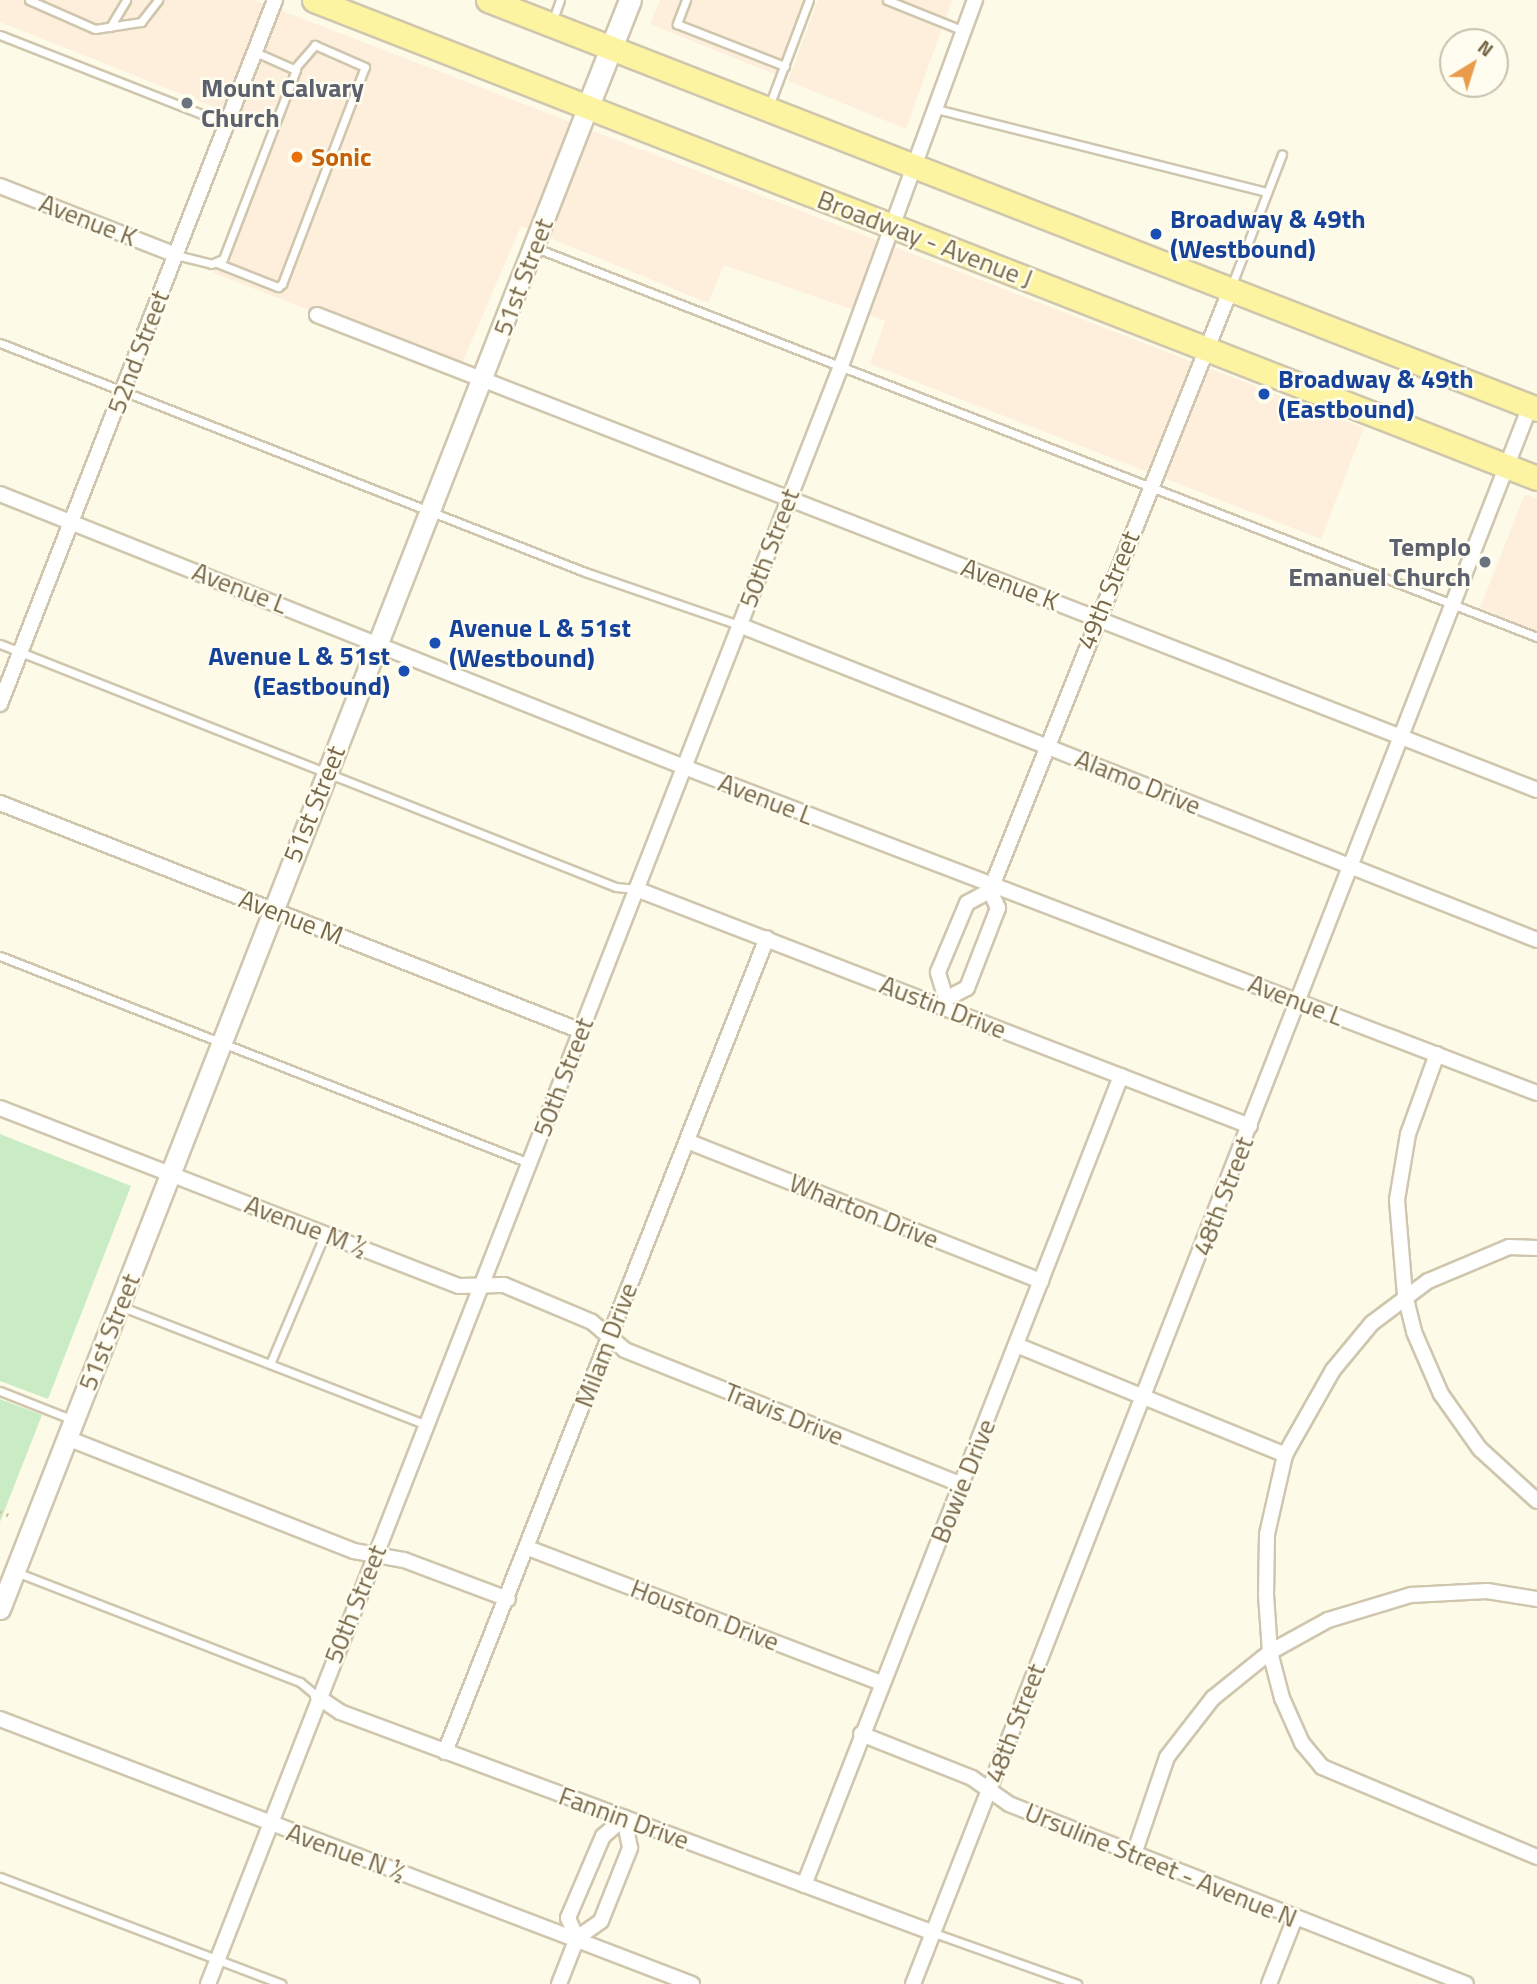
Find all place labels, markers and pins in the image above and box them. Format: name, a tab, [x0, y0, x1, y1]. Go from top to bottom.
place label: Mount Calvary Church	[201, 72, 364, 134]
marker: Mount Calvary Church	[179, 95, 195, 111]
place label: Sonic	[311, 141, 372, 173]
marker: Sonic	[289, 149, 305, 165]
place label: Broadway & 49th (Westbound)	[1170, 203, 1366, 264]
marker: Broadway & 49th (Westbound)	[1148, 226, 1164, 242]
place label: Broadway & 49th (Eastbound)	[1278, 363, 1474, 424]
marker: Broadway & 49th (Eastbound)	[1256, 386, 1272, 402]
place label: Templo Emanuel Church	[1288, 531, 1471, 592]
marker: Templo Emanuel Church	[1477, 554, 1493, 570]
place label: Avenue L & 51st (Westbound)	[449, 612, 631, 674]
marker: Avenue L & 51st (Westbound)	[427, 635, 443, 651]
place label: Avenue L & 51st (Eastbound)	[208, 640, 390, 702]
marker: Avenue L & 51st (Eastbound)	[396, 663, 412, 679]

